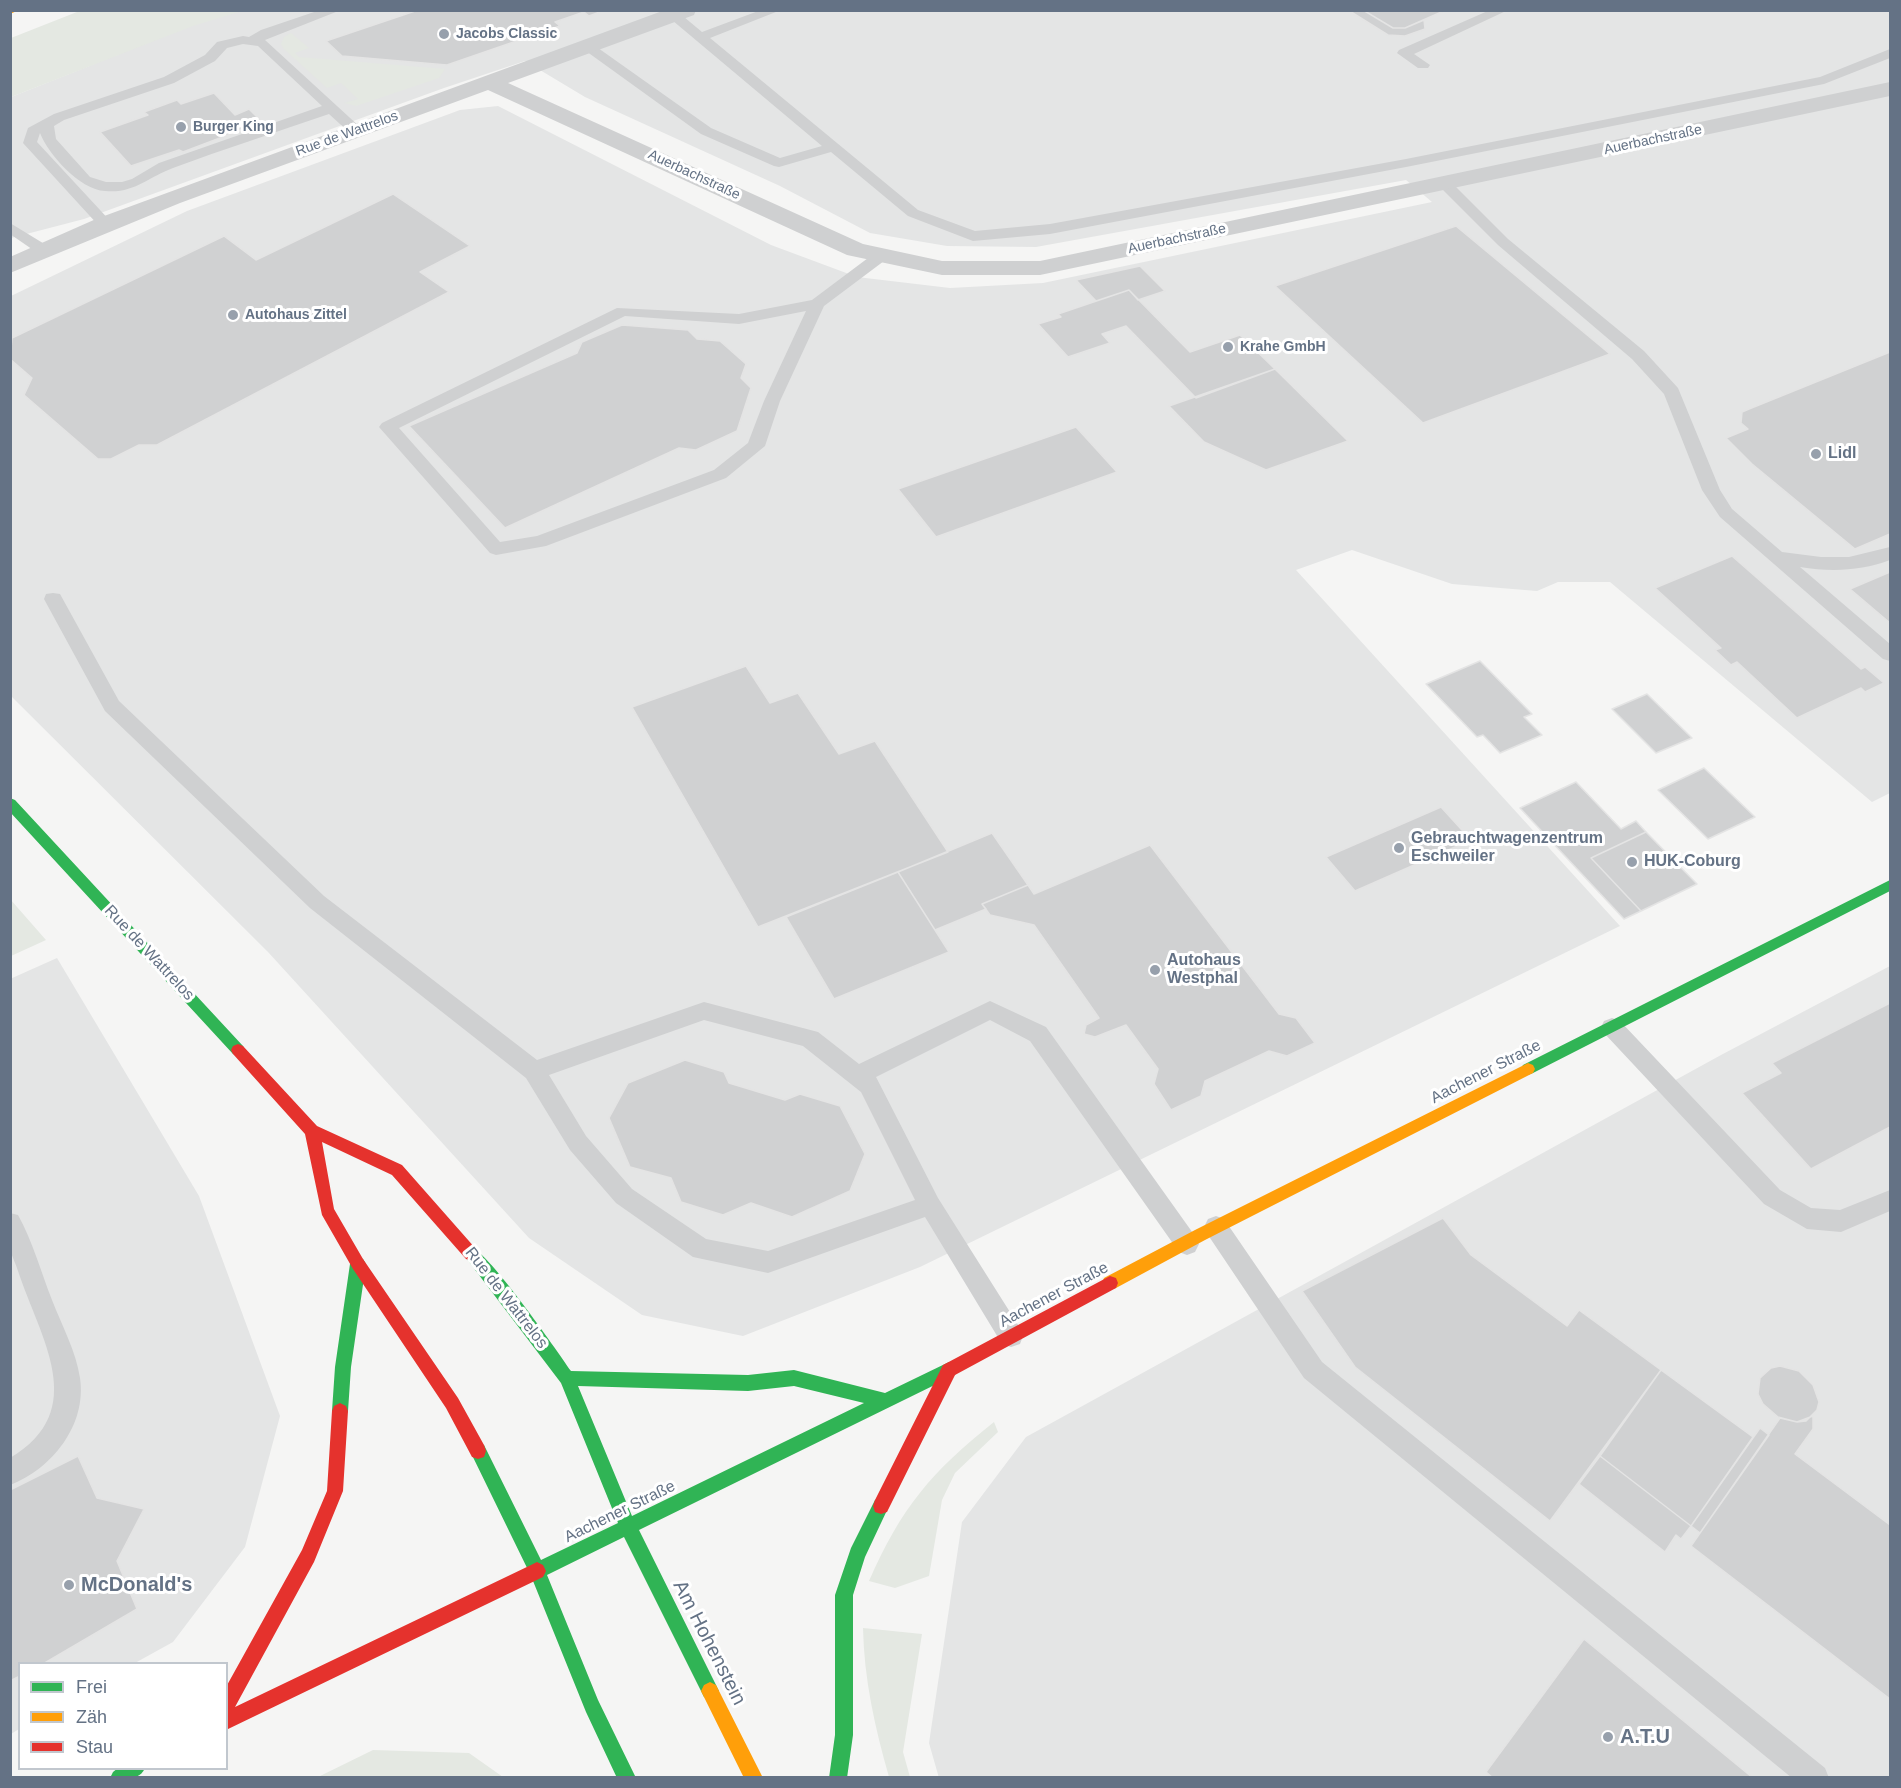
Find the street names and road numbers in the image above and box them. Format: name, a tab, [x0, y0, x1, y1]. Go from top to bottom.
street label: Rue de Wattrelos	[294, 108, 400, 160]
street label: Auerbachstraße	[1603, 121, 1703, 159]
street label: Auerbachstraße	[645, 146, 743, 204]
street label: Auerbachstraße	[1127, 220, 1227, 258]
street label: Rue de Wattrelos	[100, 901, 198, 1005]
street label: Aachener Straße	[1428, 1036, 1544, 1108]
street label: Rue de Wattrelos	[461, 1244, 551, 1352]
street label: Aachener Straße	[996, 1258, 1112, 1332]
street label: Aachener Straße	[561, 1477, 679, 1547]
street label: Am Hohenstein	[667, 1577, 751, 1709]

